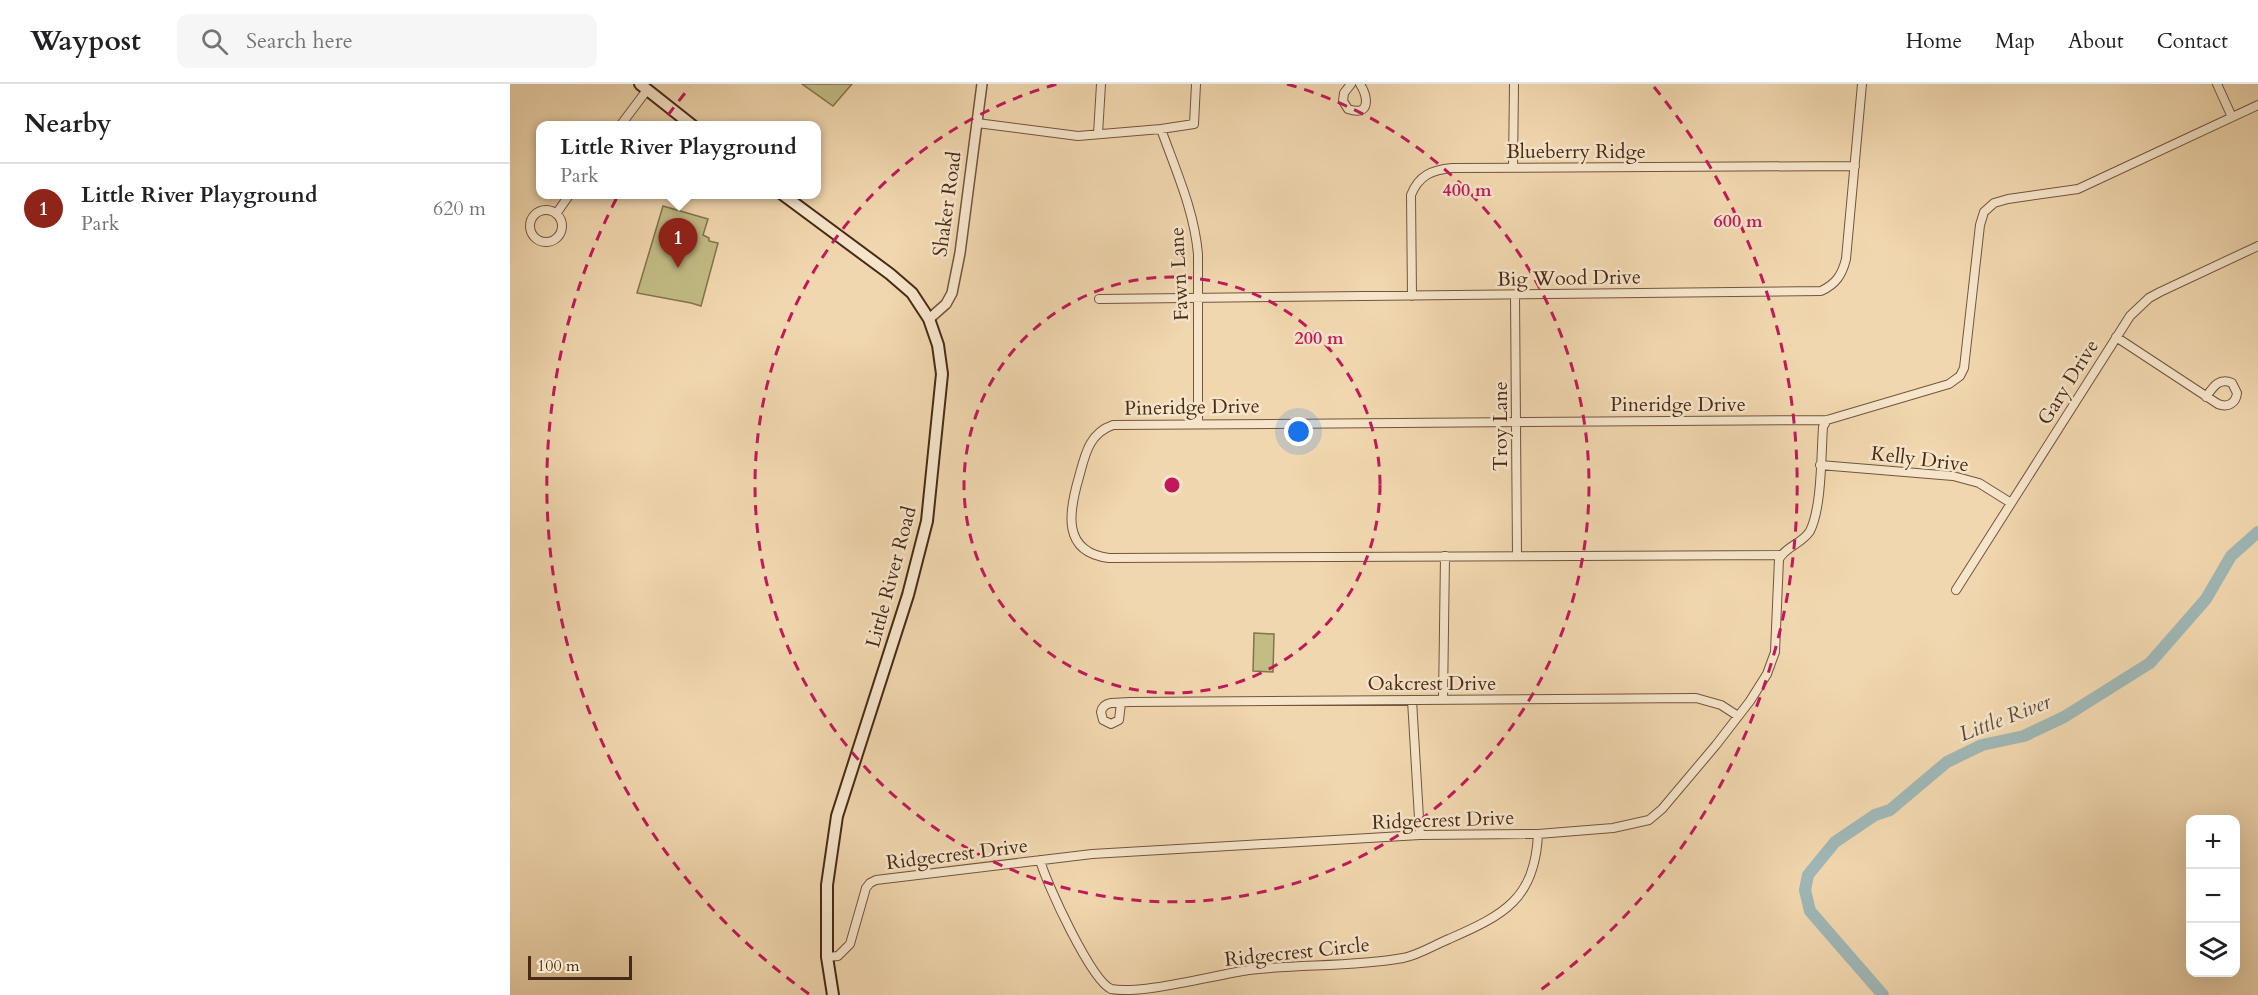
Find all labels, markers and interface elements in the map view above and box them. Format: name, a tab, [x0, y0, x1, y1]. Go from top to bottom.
search box	[177, 14, 597, 68]
text: Waypost	[30, 22, 141, 60]
icon: search	[198, 25, 231, 58]
text: Search here	[246, 26, 353, 56]
text: Home	[1906, 27, 1962, 56]
text: Map	[1995, 27, 2035, 56]
text: About	[2068, 27, 2124, 56]
text: Contact	[2157, 27, 2228, 56]
text: Nearby	[24, 106, 112, 141]
popup	[536, 121, 821, 199]
text: Little River Playground	[560, 132, 797, 162]
street label: Blueberry Ridge	[1506, 138, 1646, 165]
street label: Shaker Road	[926, 149, 968, 258]
text: Park	[560, 162, 599, 189]
text: 400 m	[1442, 178, 1492, 203]
text: Little River Playground	[81, 180, 318, 210]
text: 1	[38, 195, 49, 222]
text: 620 m	[433, 195, 486, 222]
text: 600 m	[1713, 209, 1763, 234]
text: Park	[81, 210, 119, 237]
pin: 1	[658, 218, 698, 268]
street label: Fawn Lane	[1163, 226, 1195, 322]
street label: Big Wood Drive	[1497, 263, 1641, 293]
text: 200 m	[1294, 326, 1344, 351]
street label: Gary Drive	[2031, 334, 2105, 430]
street label: Troy Lane	[1487, 381, 1514, 471]
street label: Pineridge Drive	[1610, 391, 1746, 418]
street label: Pineridge Drive	[1124, 392, 1260, 422]
your location	[1284, 417, 1313, 446]
street label: Kelly Drive	[1869, 440, 1971, 478]
centre of rings	[1162, 475, 1182, 495]
street label: Little River Road	[859, 503, 923, 651]
street label: Oakcrest Drive	[1368, 670, 1496, 697]
water label: Little River	[1955, 687, 2056, 749]
street label: Ridgecrest Drive	[1371, 804, 1515, 836]
map controls	[2186, 815, 2240, 977]
button: +	[2186, 815, 2240, 869]
street label: Ridgecrest Drive	[885, 832, 1029, 876]
button: −	[2186, 869, 2240, 923]
button: layers	[2186, 923, 2240, 977]
street label: Ridgecrest Circle	[1223, 931, 1371, 973]
scale bar	[528, 953, 632, 980]
text: 100 m	[537, 955, 579, 977]

